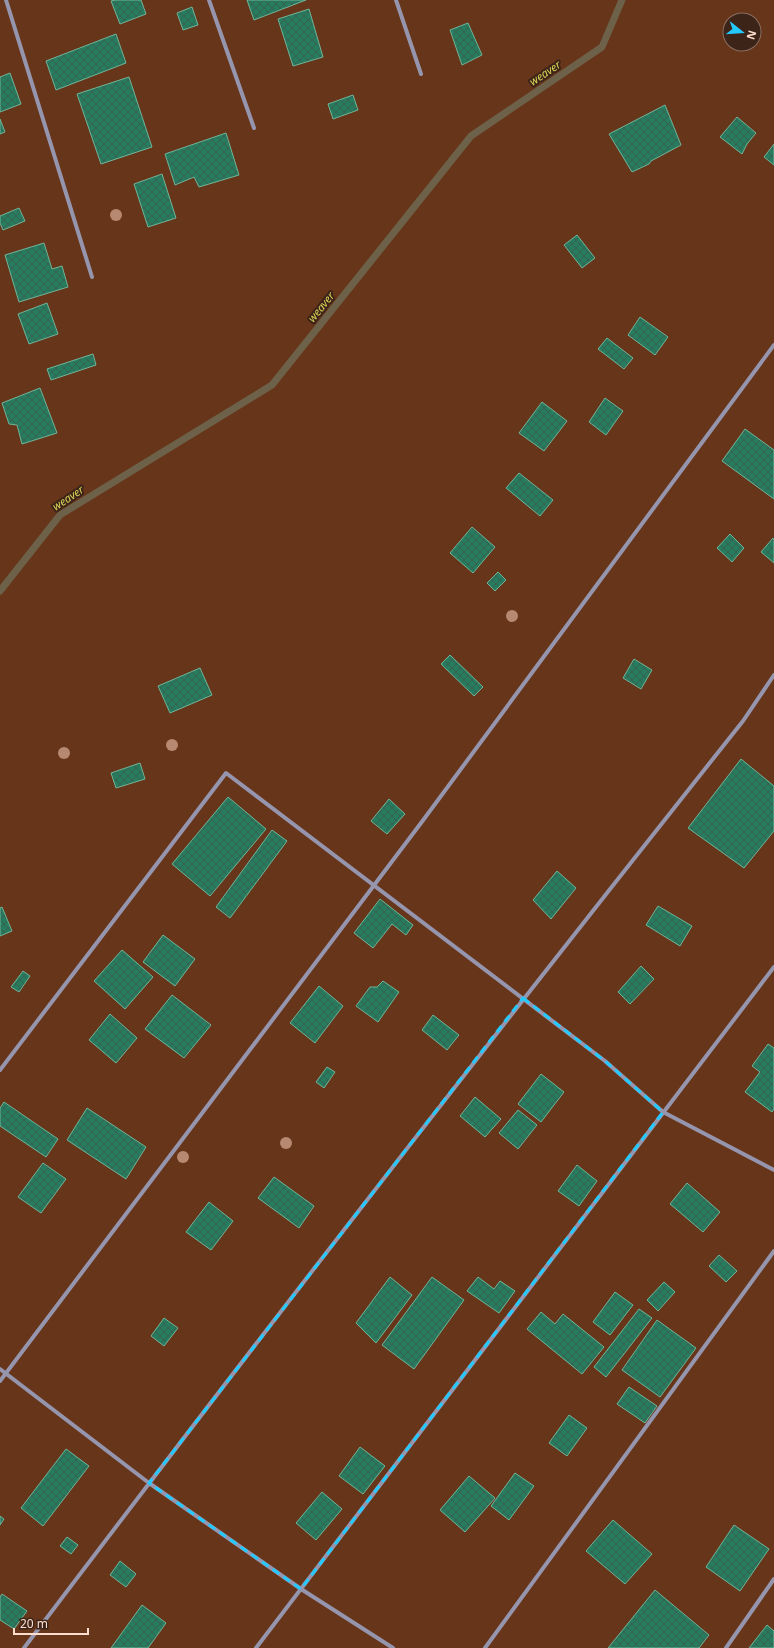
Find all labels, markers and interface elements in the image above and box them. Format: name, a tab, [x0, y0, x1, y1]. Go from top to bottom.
north arrow	[722, 12, 762, 52]
text: N	[744, 29, 761, 42]
water label: weaver	[526, 56, 564, 89]
water label: weaver	[304, 288, 338, 325]
water label: weaver	[49, 481, 87, 514]
scale bar	[14, 1610, 88, 1636]
text: 20 m	[20, 1615, 48, 1632]

